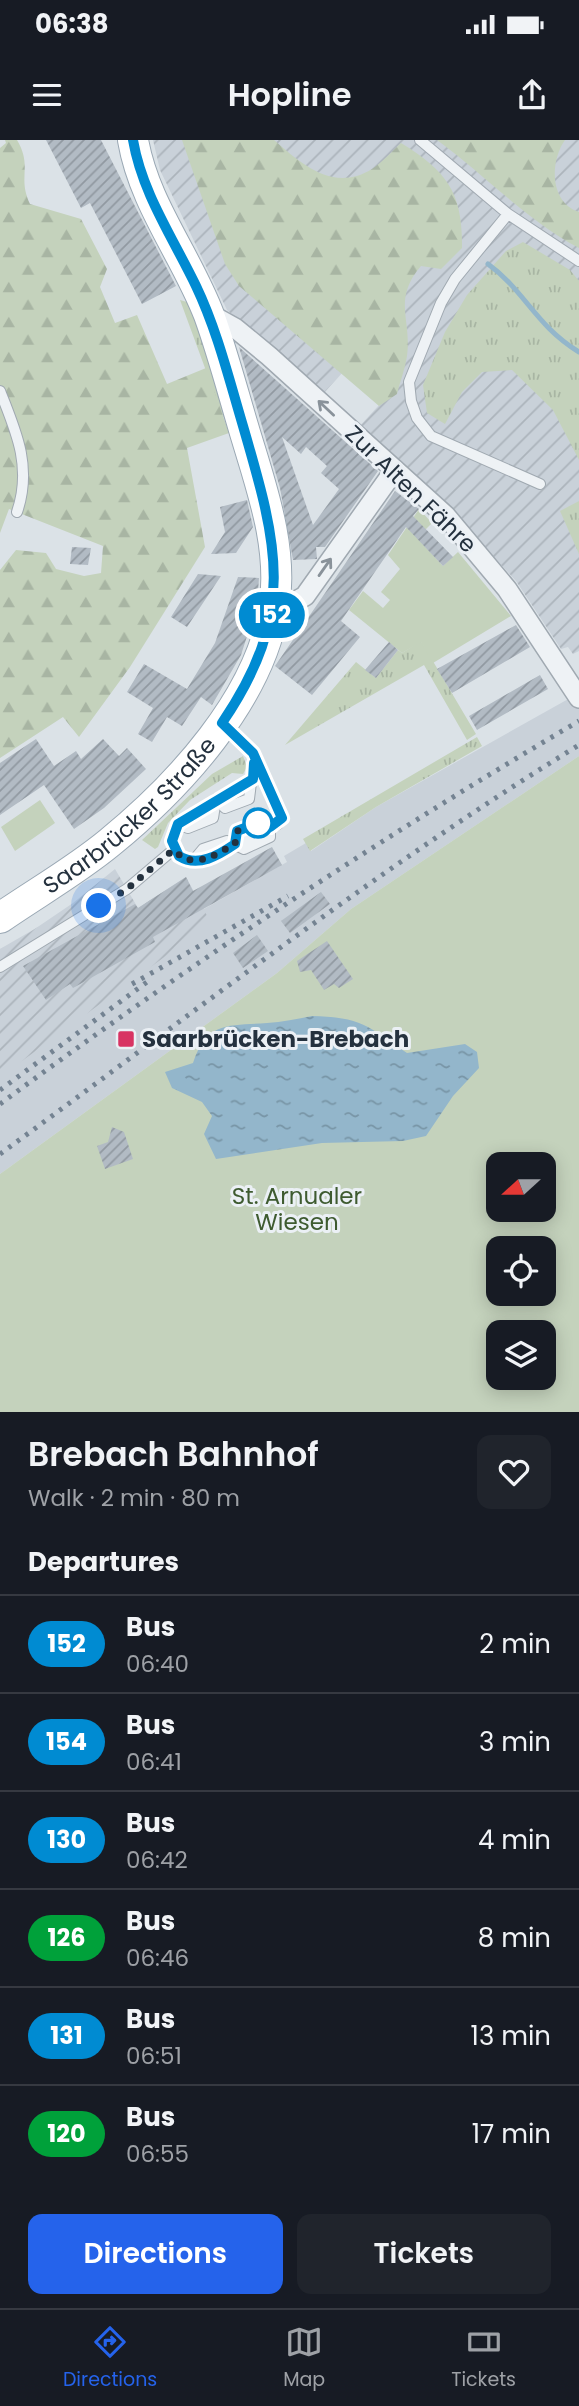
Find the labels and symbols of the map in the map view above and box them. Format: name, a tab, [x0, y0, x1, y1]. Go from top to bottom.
one-way arrow	[317, 400, 335, 416]
street label: Zur Alten Fähre	[338, 418, 484, 560]
one-way arrow	[318, 558, 332, 577]
line badge: 152	[232, 592, 312, 638]
street label: Saarbrücker Straße	[37, 730, 223, 901]
unlabelled marker	[243, 808, 273, 838]
your location	[81, 888, 116, 923]
place label: Saarbrücken-Brebach	[142, 1023, 409, 1055]
marker: Saarbrücken-Brebach	[116, 1029, 136, 1049]
north arrow	[486, 1152, 556, 1222]
park label: St. Arnualer Wiesen	[232, 1180, 362, 1238]

